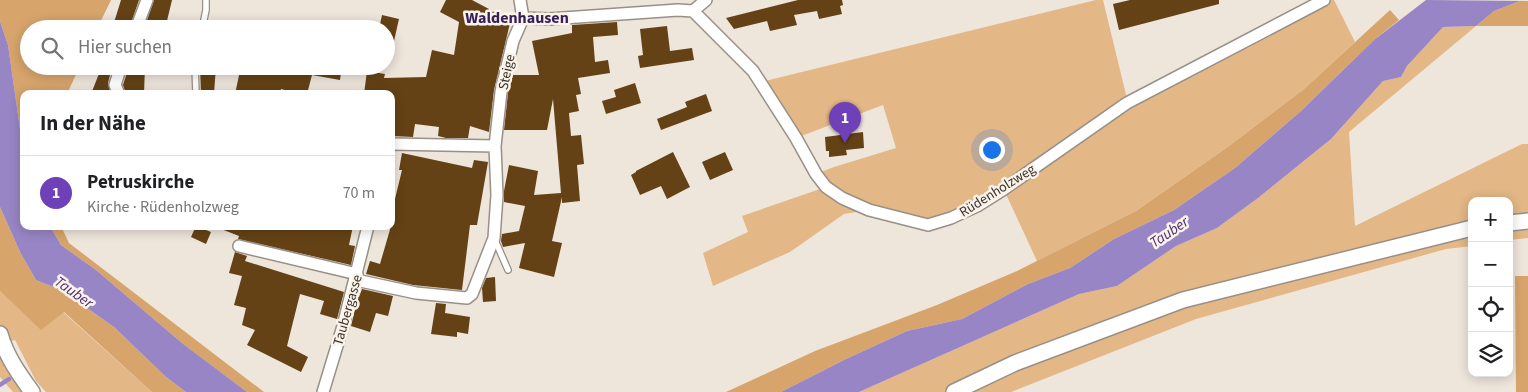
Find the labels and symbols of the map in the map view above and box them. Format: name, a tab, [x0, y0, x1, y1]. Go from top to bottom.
district label: Waldenhausen	[465, 7, 569, 29]
street label: Steige	[493, 53, 521, 92]
pin: 1	[829, 102, 861, 143]
your location	[979, 137, 1005, 163]
street label: Rüdenholzweg	[956, 159, 1040, 222]
water label: Tauber	[1146, 211, 1194, 253]
water label: Tauber	[50, 272, 98, 314]
street label: Taubergasse	[328, 272, 368, 348]

